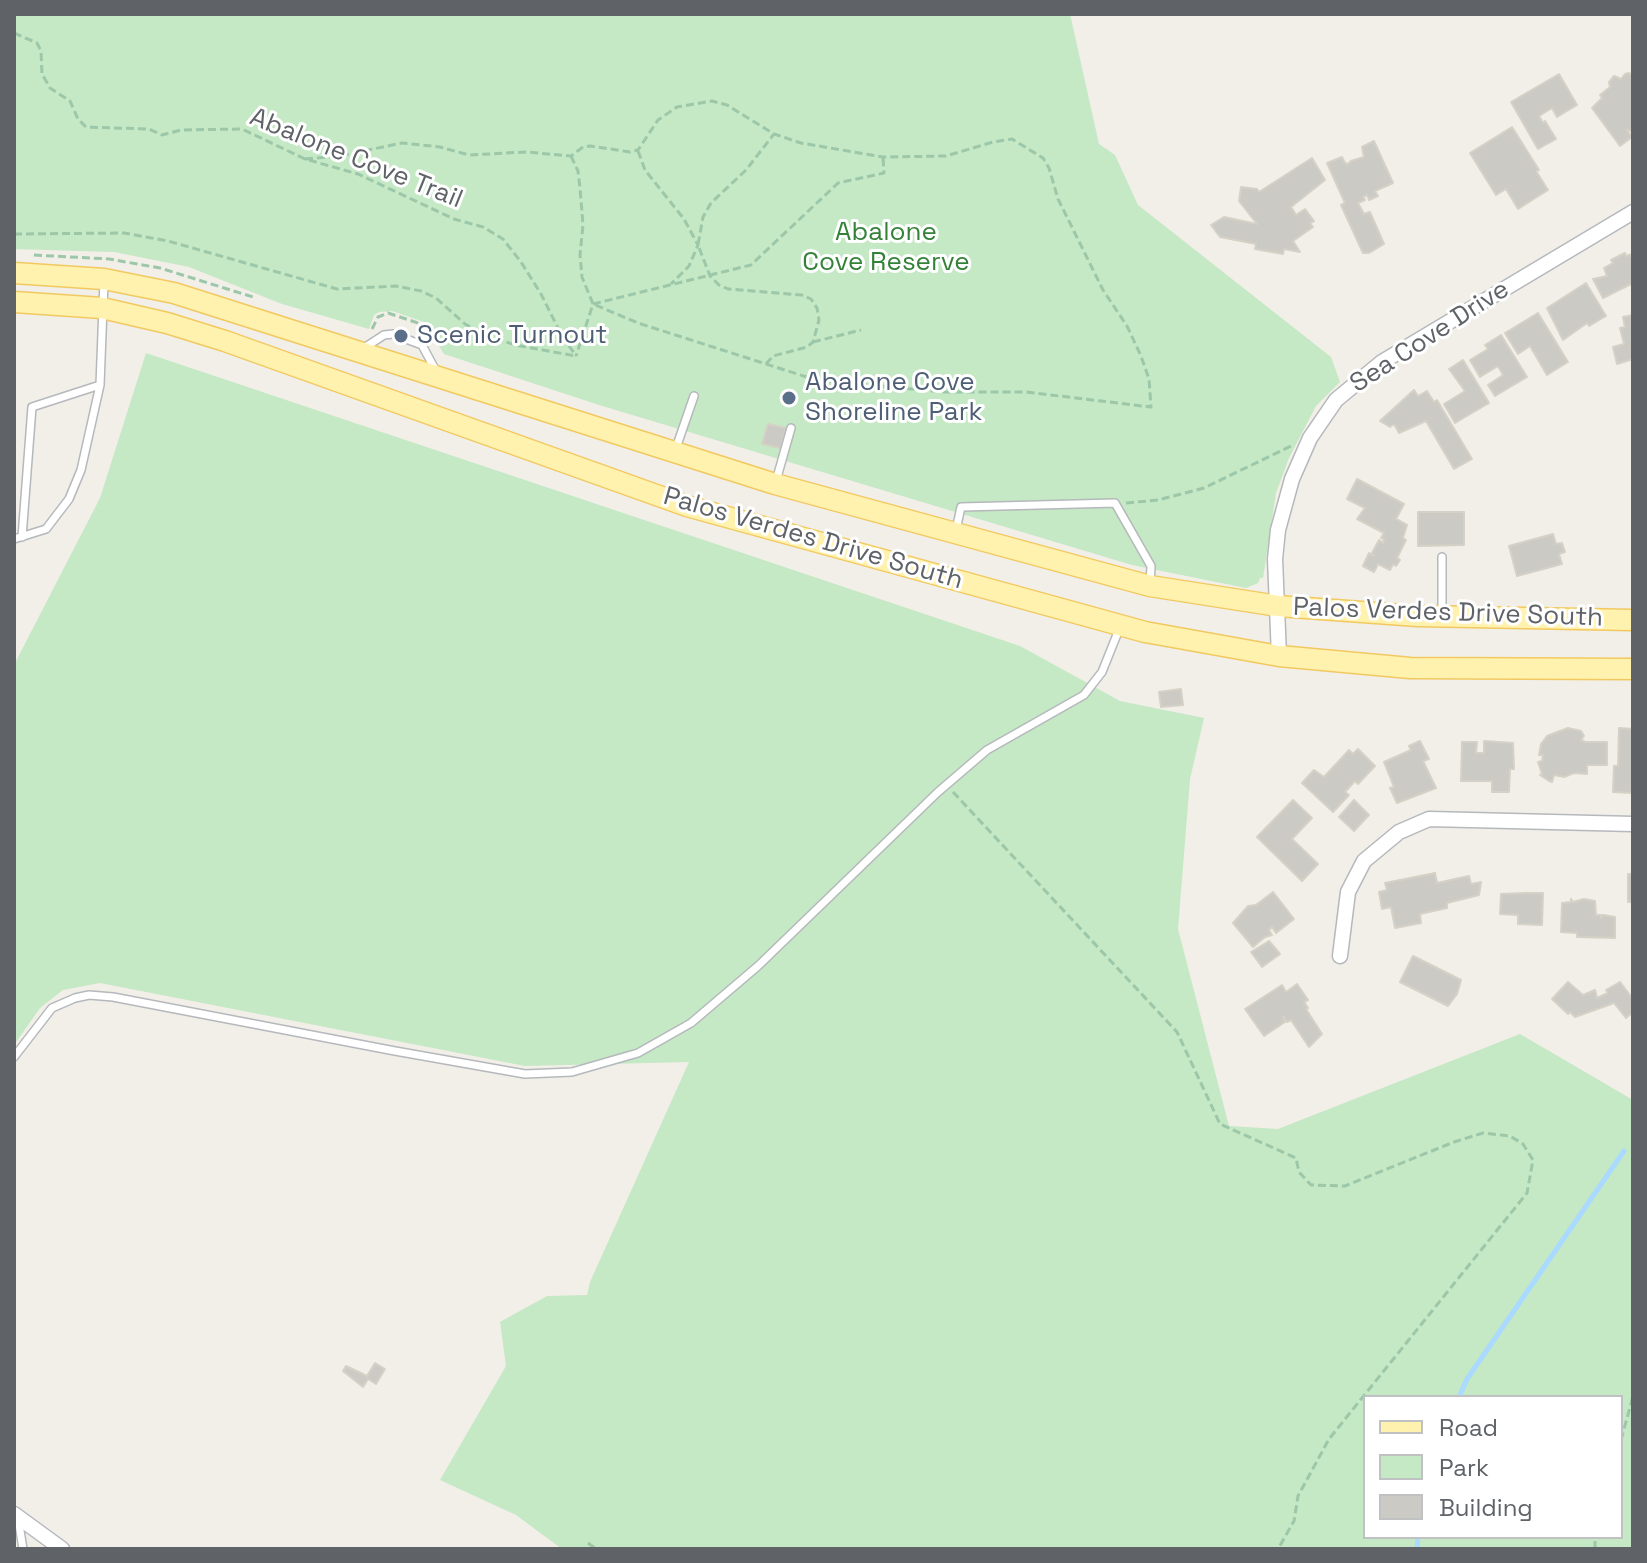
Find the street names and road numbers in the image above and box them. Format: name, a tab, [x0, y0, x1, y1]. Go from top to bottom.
street label: Abalone Cove Trail	[245, 102, 467, 216]
street label: Sea Cove Drive	[1345, 274, 1515, 400]
street label: Palos Verdes Drive South	[660, 481, 966, 597]
street label: Palos Verdes Drive South	[1292, 592, 1604, 634]

